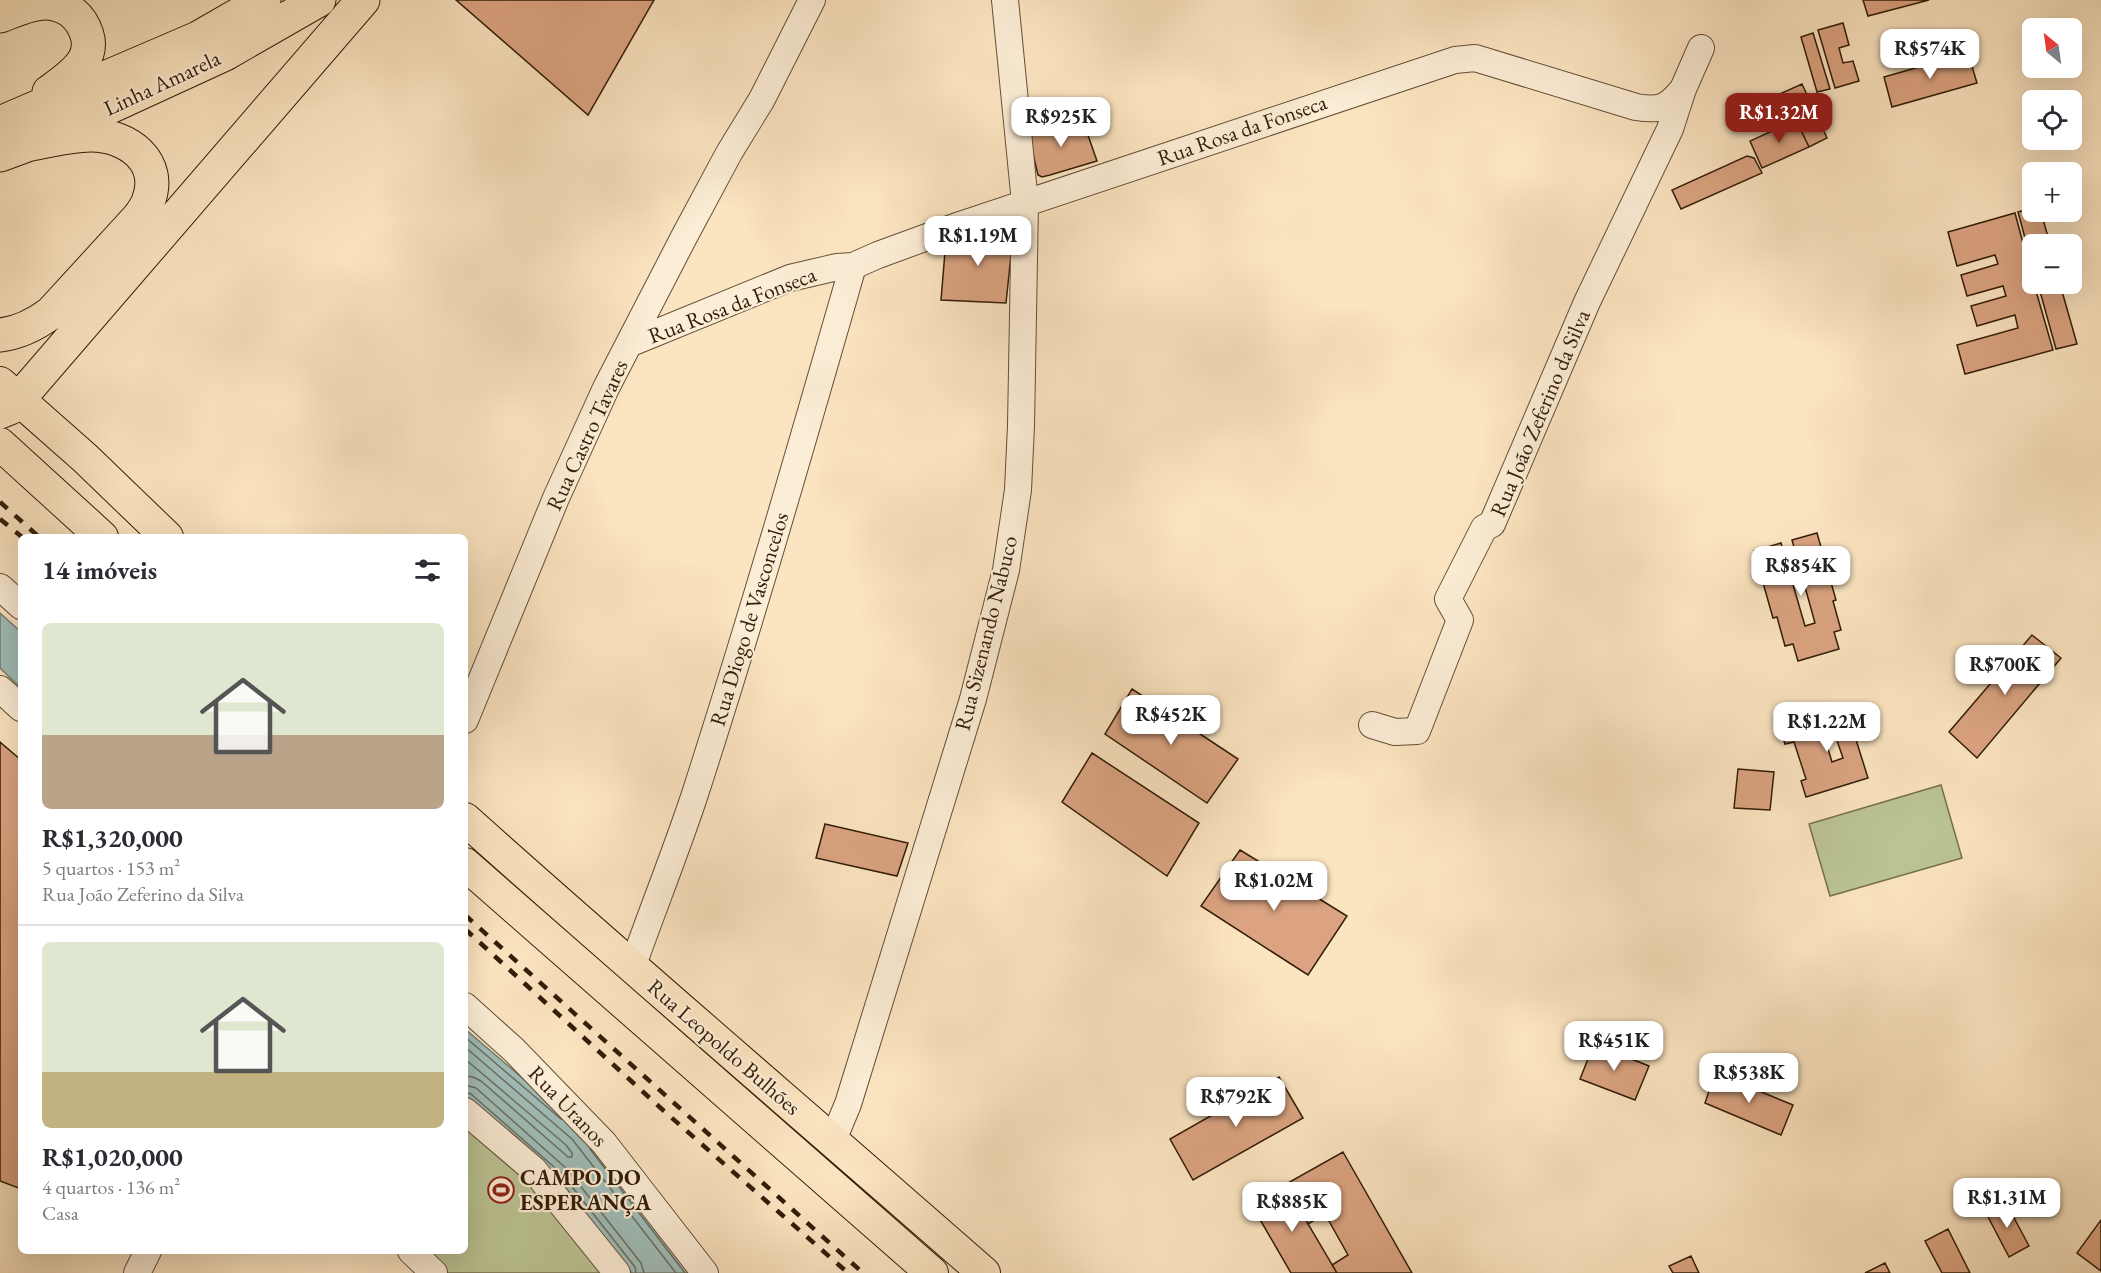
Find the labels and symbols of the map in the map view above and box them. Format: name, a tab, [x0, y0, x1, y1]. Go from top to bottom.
north arrow	[2022, 18, 2082, 78]
pin: R$574K	[1881, 29, 1979, 80]
street label: Linha Amarela	[99, 43, 225, 123]
street label: Rua Rosa da Fonseca	[1153, 87, 1331, 173]
pin: R$1.32M	[1724, 93, 1834, 144]
pin: R$925K	[1012, 97, 1110, 148]
pin: R$1.19M	[923, 216, 1033, 267]
street label: Rua Rosa da Fonseca	[644, 260, 820, 350]
street label: Rua João Zeferino da Silva	[1483, 305, 1597, 521]
street label: Rua Castro Tavares	[539, 355, 635, 515]
street label: Rua Diogo de Vasconcelos	[703, 509, 795, 729]
street label: Rua Sizenando Nabuco	[948, 532, 1024, 733]
pin: R$854K	[1752, 546, 1850, 597]
pin: R$700K	[1956, 645, 2054, 696]
pin: R$452K	[1122, 695, 1220, 746]
pin: R$1.22M	[1772, 702, 1882, 753]
pin: R$1.02M	[1219, 861, 1329, 912]
street label: Rua Leopoldo Bulhões	[641, 972, 807, 1122]
pin: R$451K	[1565, 1021, 1663, 1072]
pin: R$538K	[1700, 1053, 1798, 1104]
street label: Rua Uranos	[522, 1059, 614, 1153]
pin: R$792K	[1187, 1077, 1285, 1128]
place label: CAMPO DO ESPERANÇA	[520, 1163, 651, 1217]
sports icon: CAMPO DO ESPERANÇA	[486, 1175, 516, 1205]
pin: R$1.31M	[1952, 1178, 2062, 1229]
pin: R$885K	[1243, 1182, 1341, 1233]

